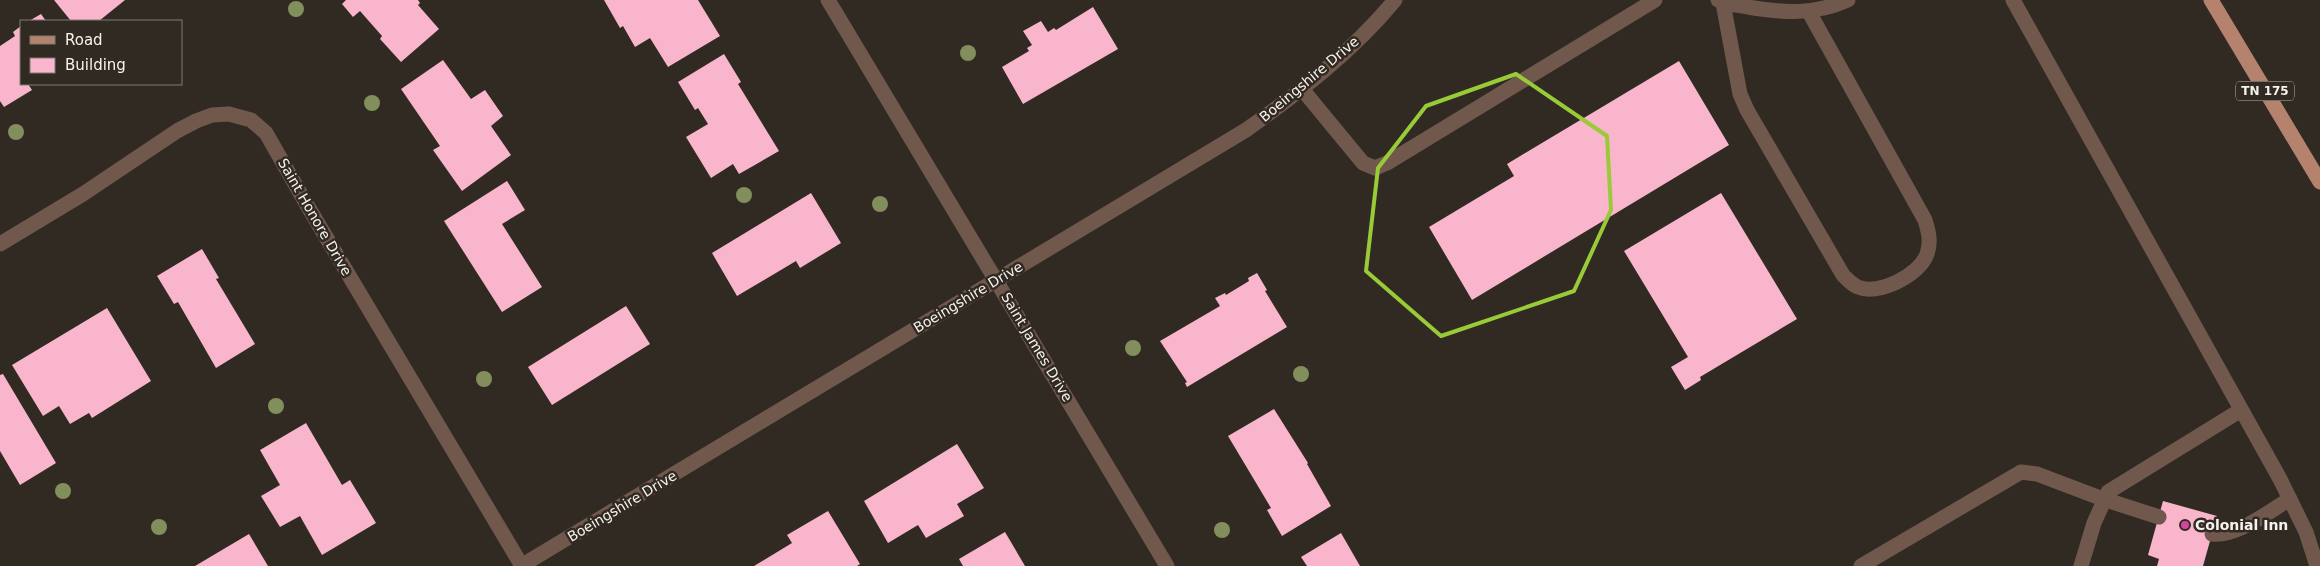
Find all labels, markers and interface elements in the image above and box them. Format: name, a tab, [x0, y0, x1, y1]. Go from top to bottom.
legend	[20, 20, 182, 85]
text: Road	[65, 31, 103, 49]
street label: Boeingshire Drive	[1256, 33, 1362, 125]
text: Building	[65, 56, 126, 74]
road number: TN 175	[2236, 82, 2294, 100]
street label: Saint Honore Drive	[275, 156, 355, 278]
street label: Boeingshire Drive	[911, 258, 1025, 336]
street label: Saint James Drive	[998, 290, 1076, 404]
street label: Boeingshire Drive	[565, 467, 679, 545]
place label: Colonial Inn	[2195, 517, 2288, 533]
marker: Colonial Inn	[2179, 519, 2191, 531]

